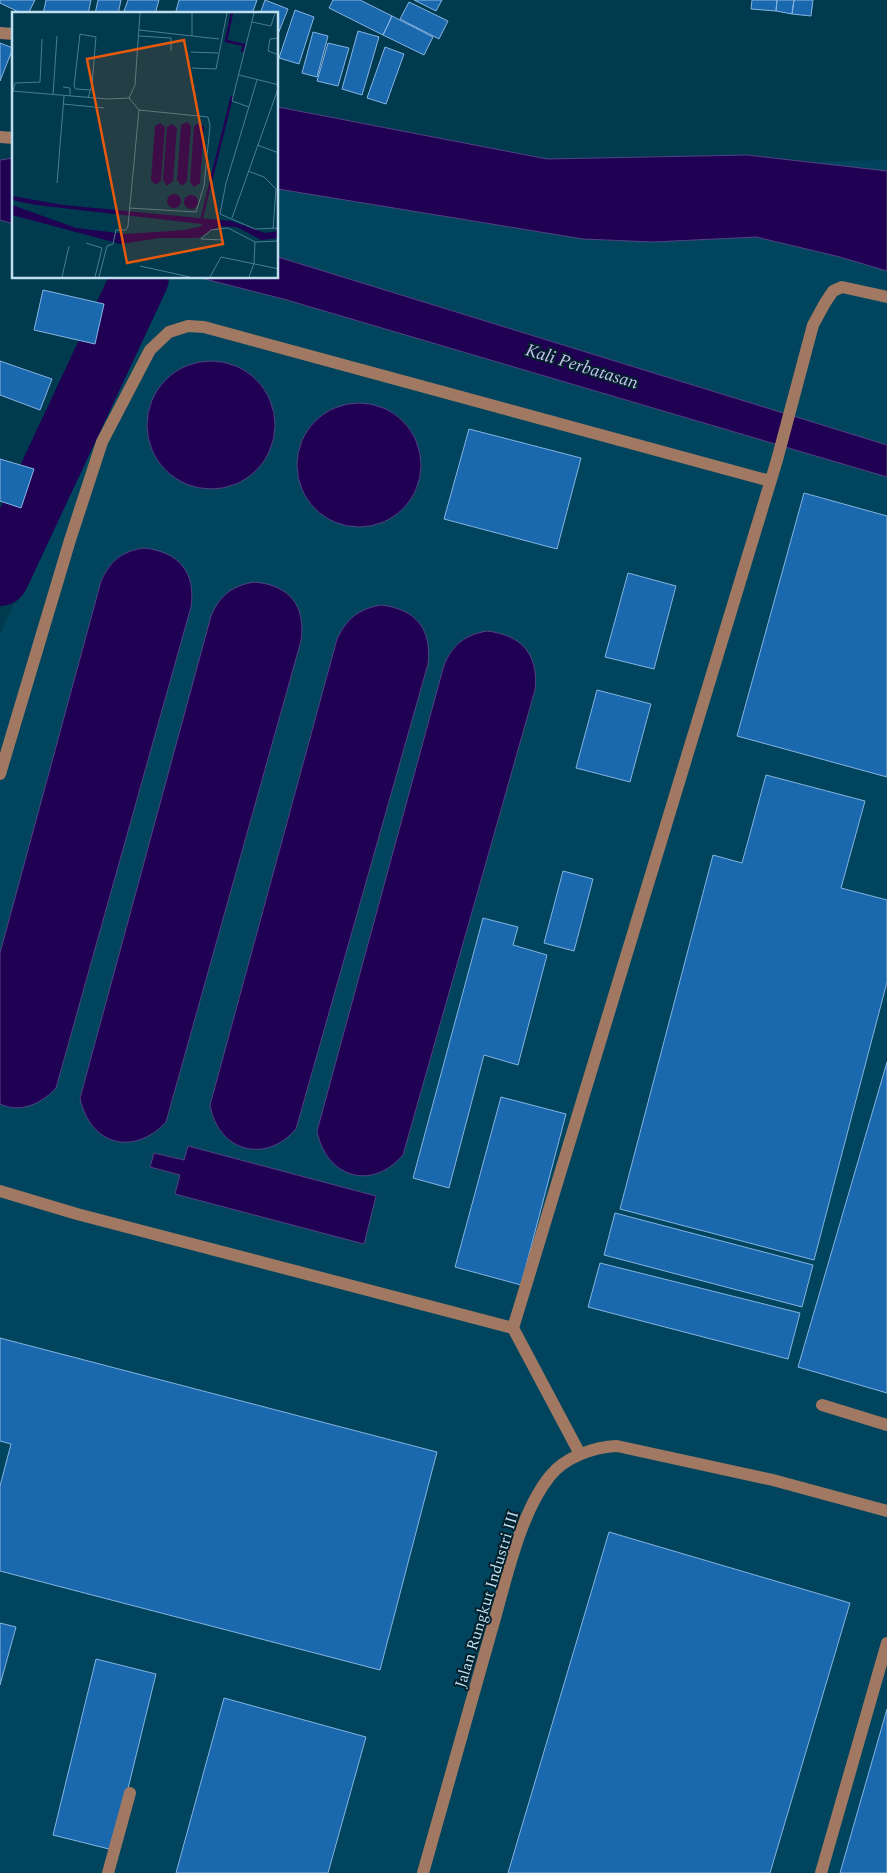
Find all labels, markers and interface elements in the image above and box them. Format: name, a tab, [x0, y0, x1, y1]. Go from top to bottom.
inset map	[12, 12, 279, 279]
water label: Kali Perbatasan	[522, 336, 642, 397]
street label: Jalan Rungkut Industri III	[449, 1508, 525, 1691]

